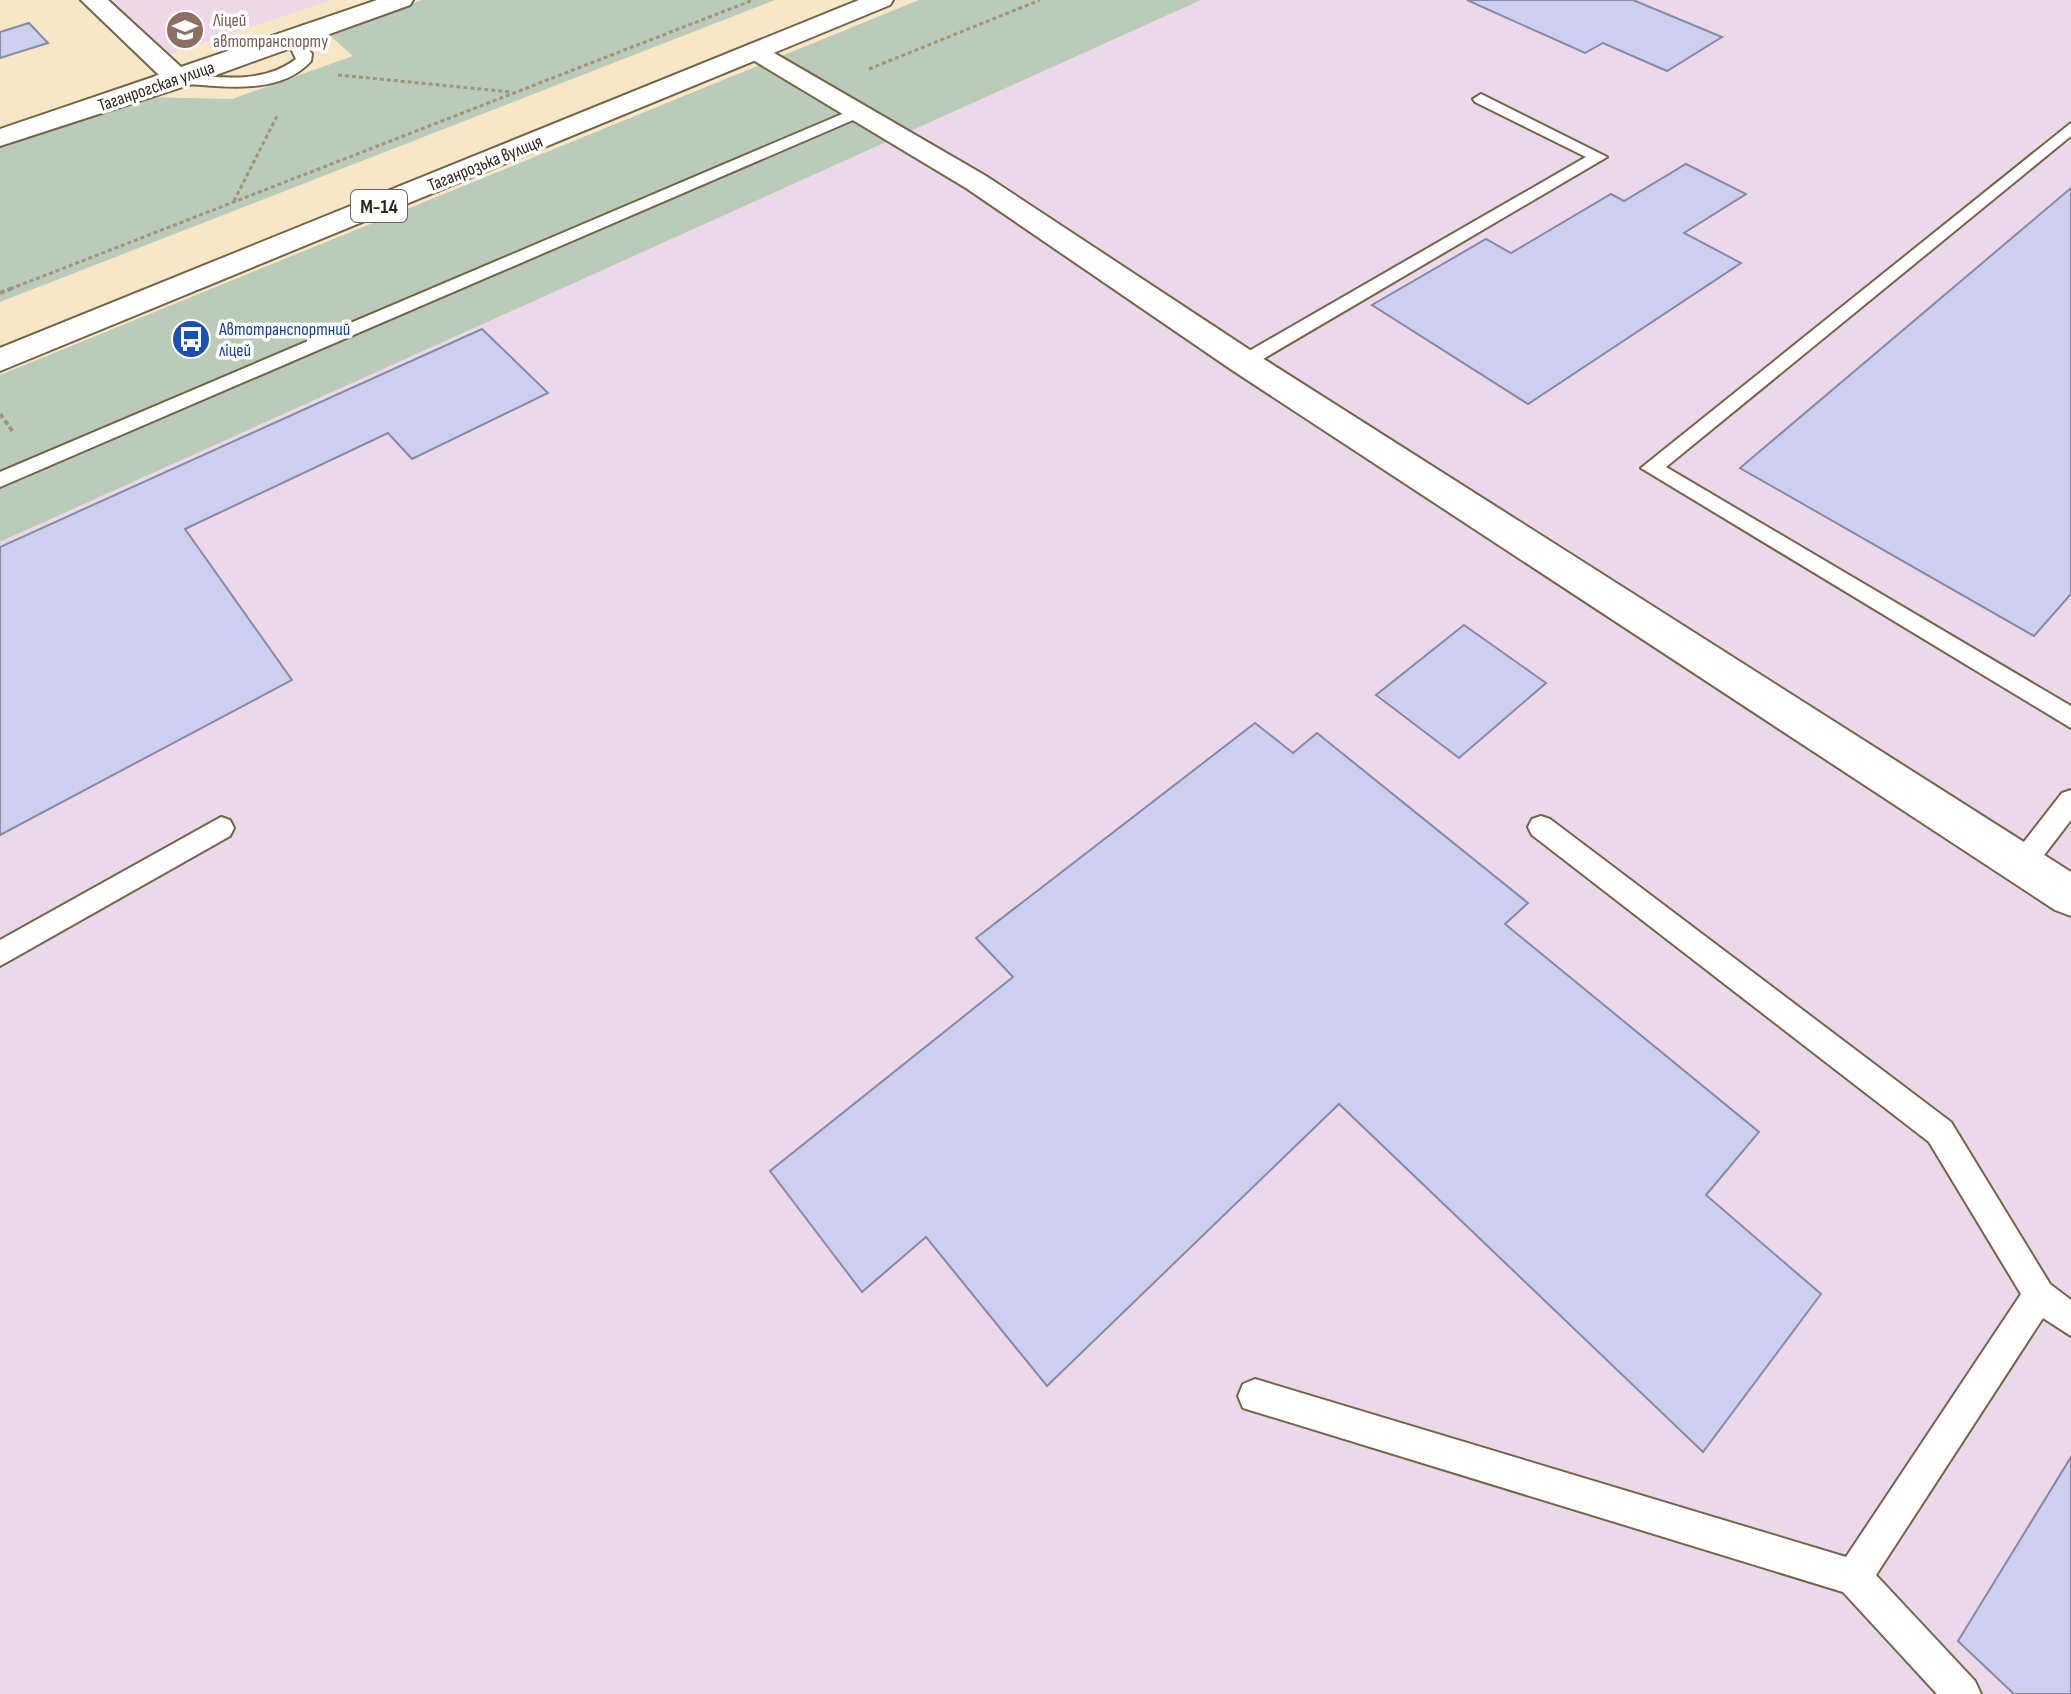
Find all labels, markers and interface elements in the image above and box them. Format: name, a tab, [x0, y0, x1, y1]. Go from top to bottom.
school or university icon: Ліцей автотранспорту	[164, 9, 206, 51]
place label: Ліцей автотранспорту	[212, 10, 328, 52]
street label: Таганрогская улица	[95, 57, 217, 116]
street label: Таганрозька вулиця	[425, 131, 546, 196]
road number: М-14	[351, 190, 407, 222]
bus stop icon: Автотранспортний ліцей	[170, 318, 212, 360]
place label: Автотранспортний ліцей	[218, 319, 350, 361]

